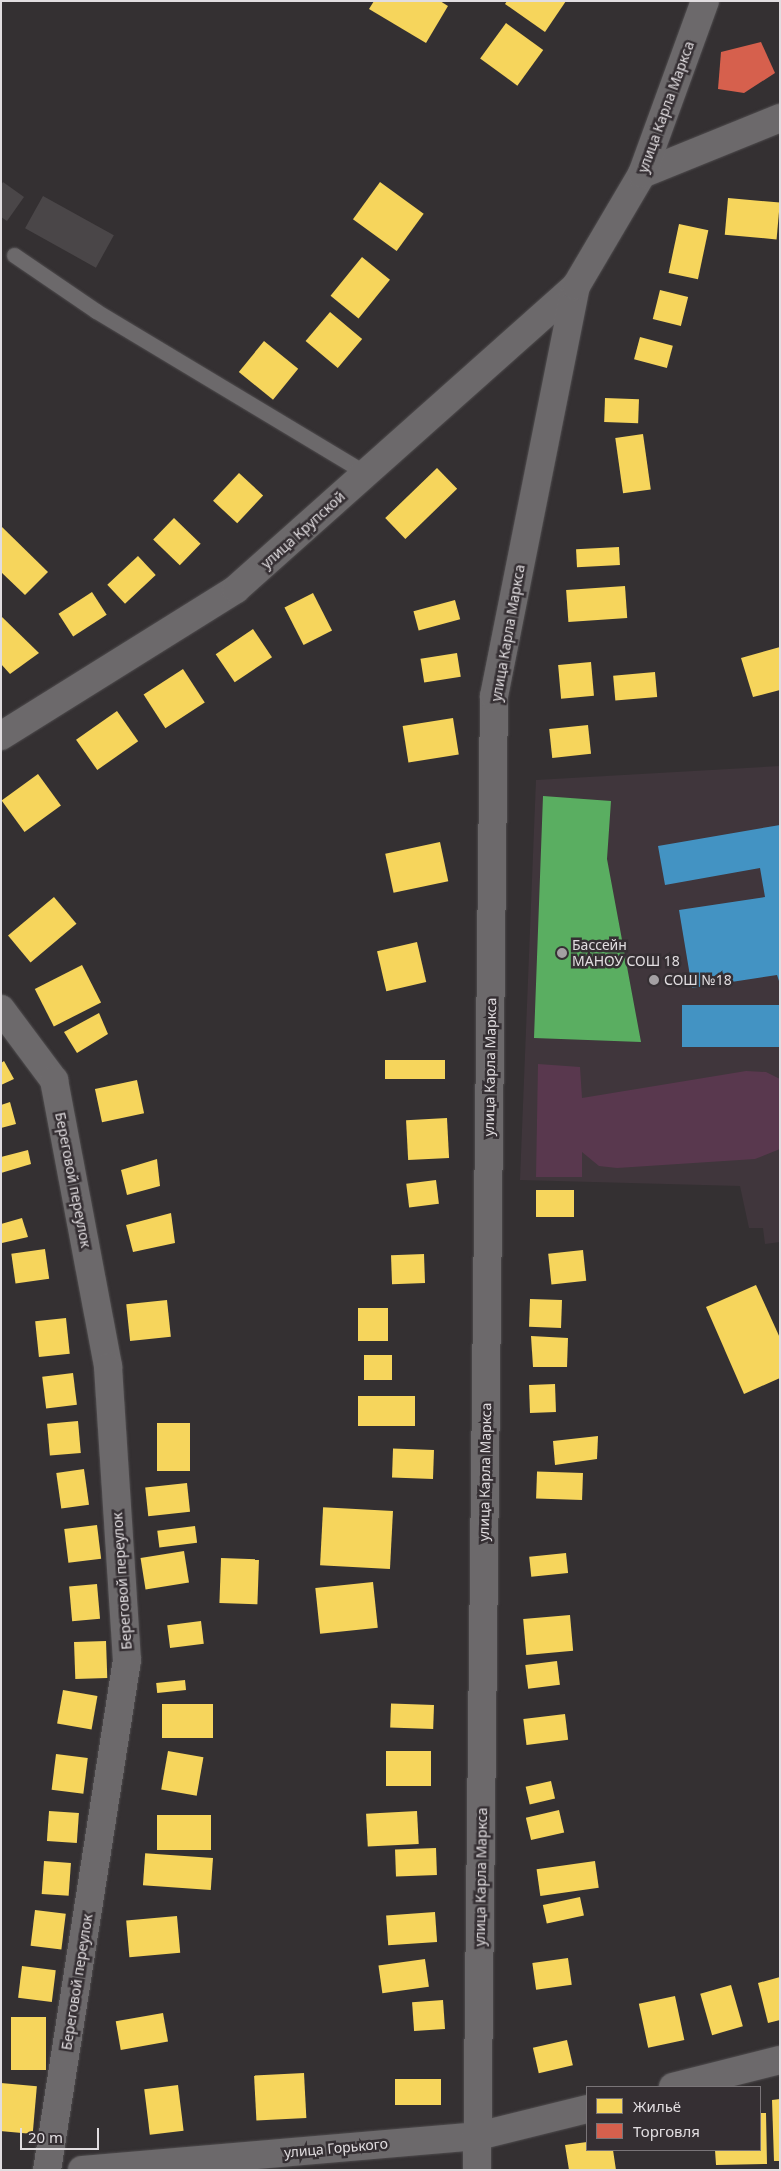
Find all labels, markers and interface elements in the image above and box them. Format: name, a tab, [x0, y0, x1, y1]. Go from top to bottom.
street label: улица Карла Маркса	[634, 39, 698, 175]
street label: улица Крупской	[258, 488, 348, 572]
street label: улица Карла Маркса	[488, 563, 528, 703]
place label: Бассейн МАНОУ СОШ 18	[572, 937, 680, 970]
marker: Бассейн МАНОУ СОШ 18	[556, 947, 568, 959]
place label: СОШ №18	[664, 972, 732, 988]
marker: СОШ №18	[648, 974, 660, 986]
street label: улица Карла Маркса	[480, 998, 500, 1136]
street label: Береговой переулок	[52, 1111, 94, 1249]
street label: улица Карла Маркса	[475, 1403, 495, 1541]
street label: Береговой переулок	[109, 1512, 135, 1650]
street label: улица Карла Маркса	[471, 1808, 491, 1946]
street label: Береговой переулок	[58, 1913, 96, 2051]
legend	[586, 2086, 761, 2151]
text: Жильё	[633, 2096, 681, 2116]
scale bar	[22, 2118, 101, 2150]
text: Торговля	[633, 2121, 700, 2141]
text: 20 m	[28, 2127, 63, 2147]
street label: улица Горького	[283, 2135, 389, 2161]

